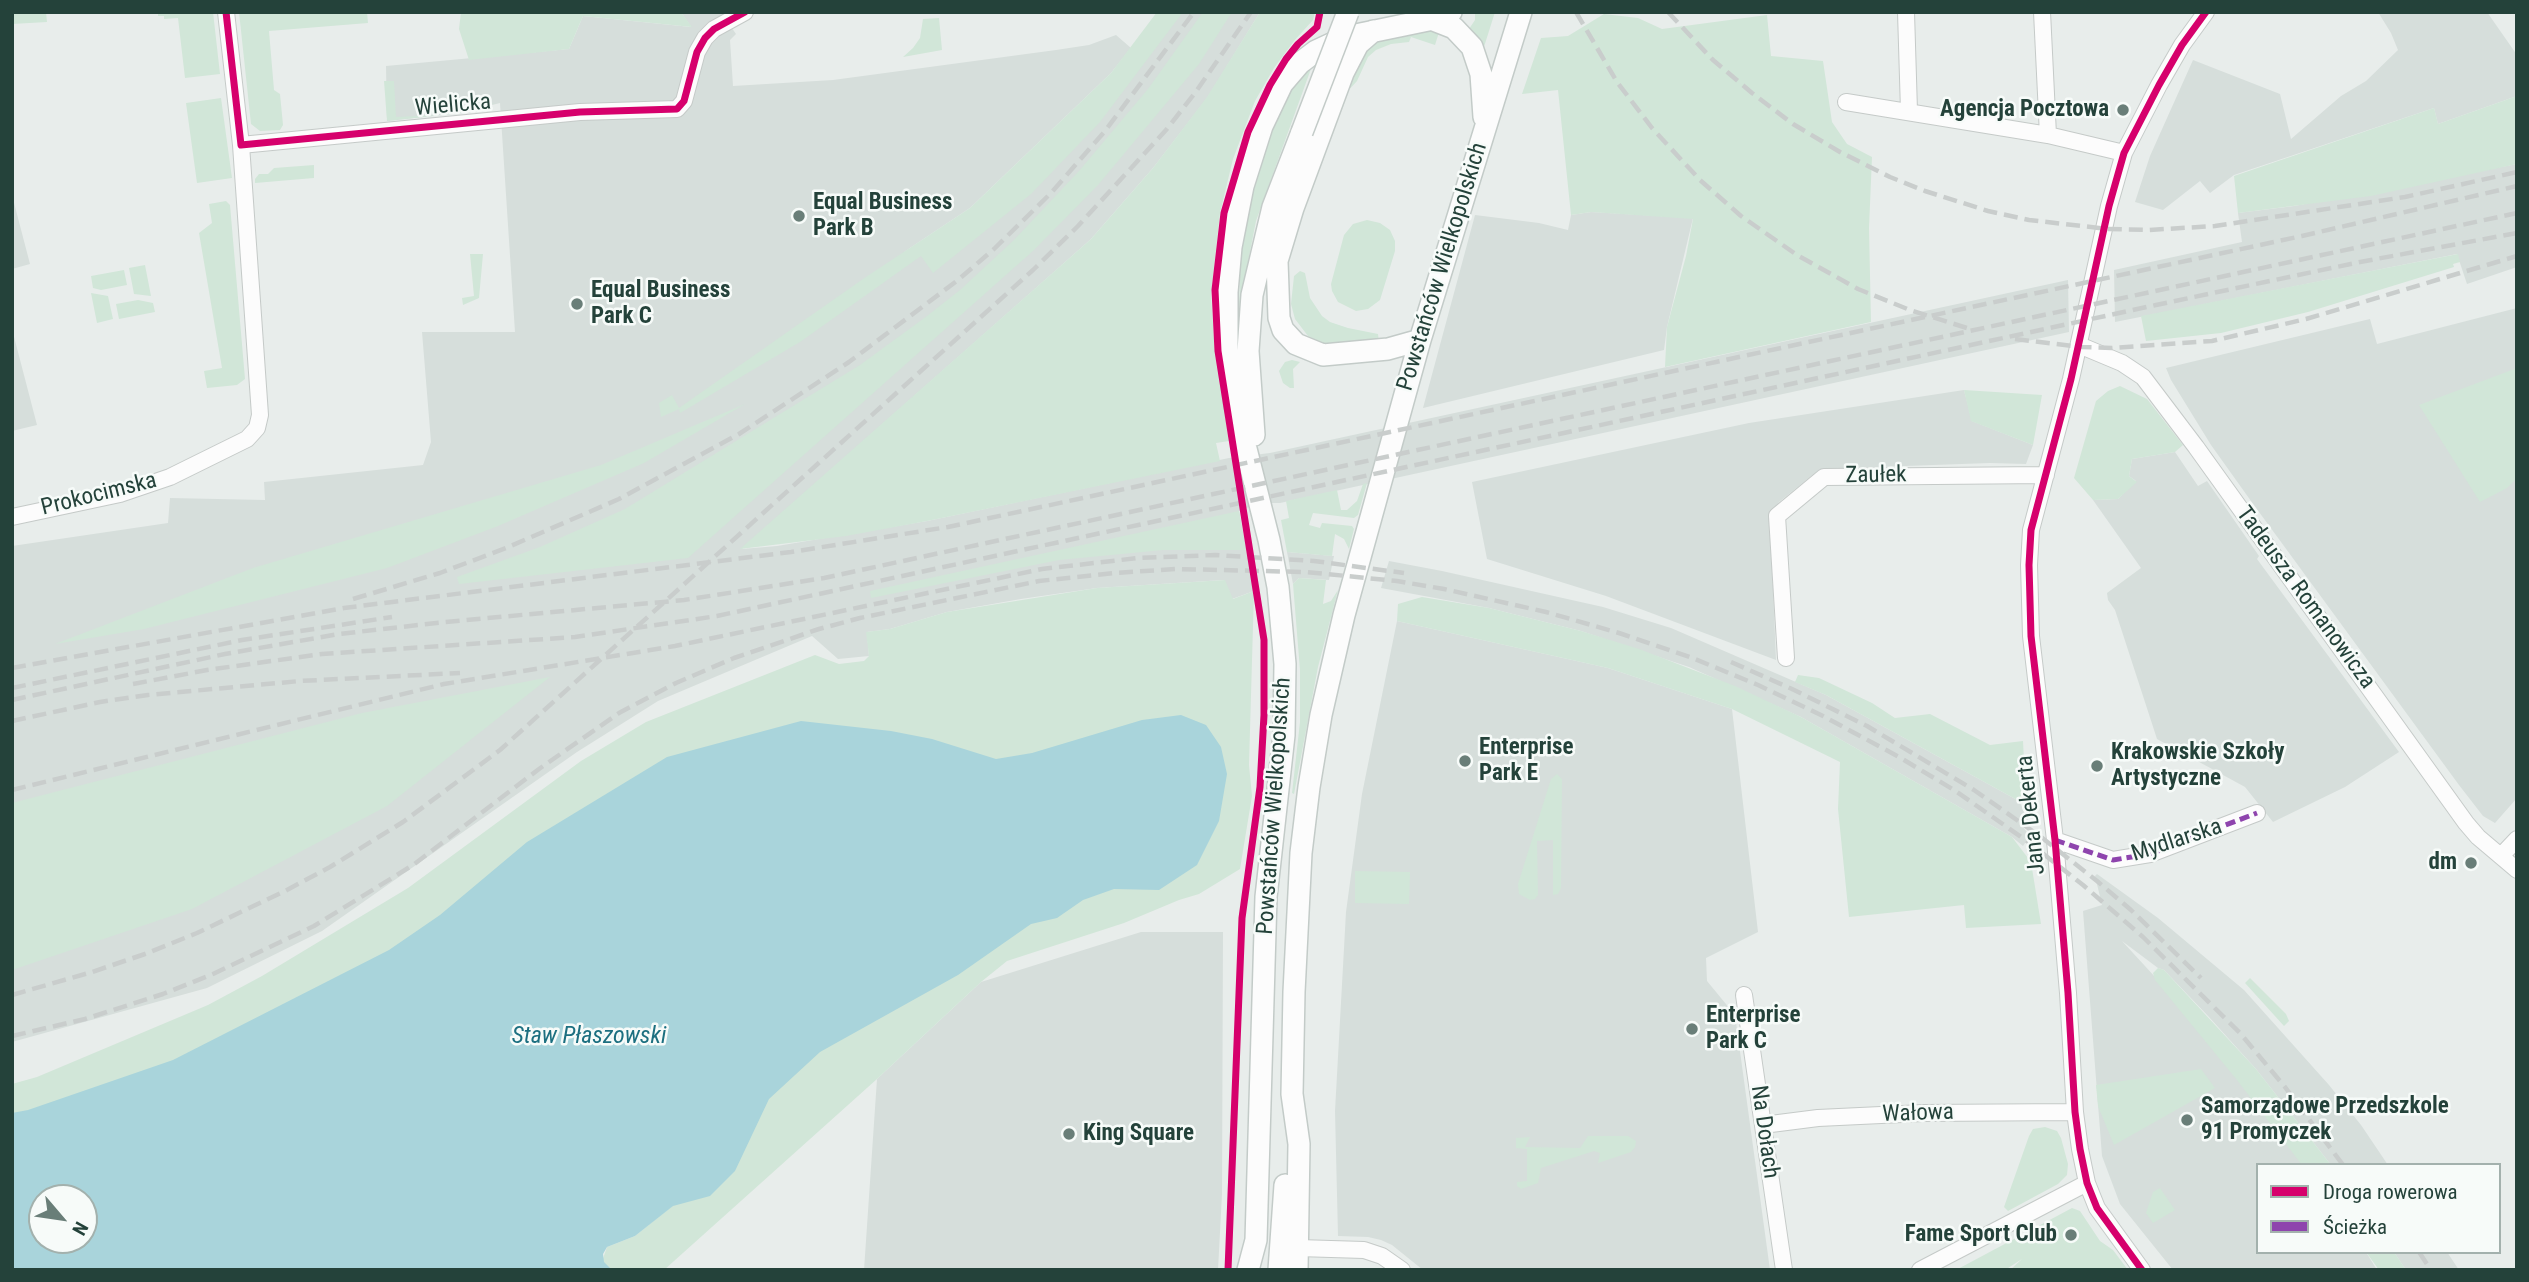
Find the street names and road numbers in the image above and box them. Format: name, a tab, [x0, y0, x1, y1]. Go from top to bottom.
street label: Wielicka	[414, 89, 492, 123]
street label: Powstańców Wielkopolskich	[1392, 140, 1494, 394]
street label: Zaułek	[1845, 462, 1907, 490]
street label: Prokocimska	[38, 467, 160, 523]
street label: Tadeusza Romanowicza	[2230, 501, 2380, 695]
street label: Powstańców Wielkopolskich	[1252, 676, 1298, 936]
street label: Jana Dekerta	[2012, 754, 2052, 876]
street label: Mydlarska	[2128, 813, 2226, 869]
street label: Na Dołach	[1744, 1084, 1784, 1180]
street label: Wałowa	[1882, 1099, 1954, 1129]

